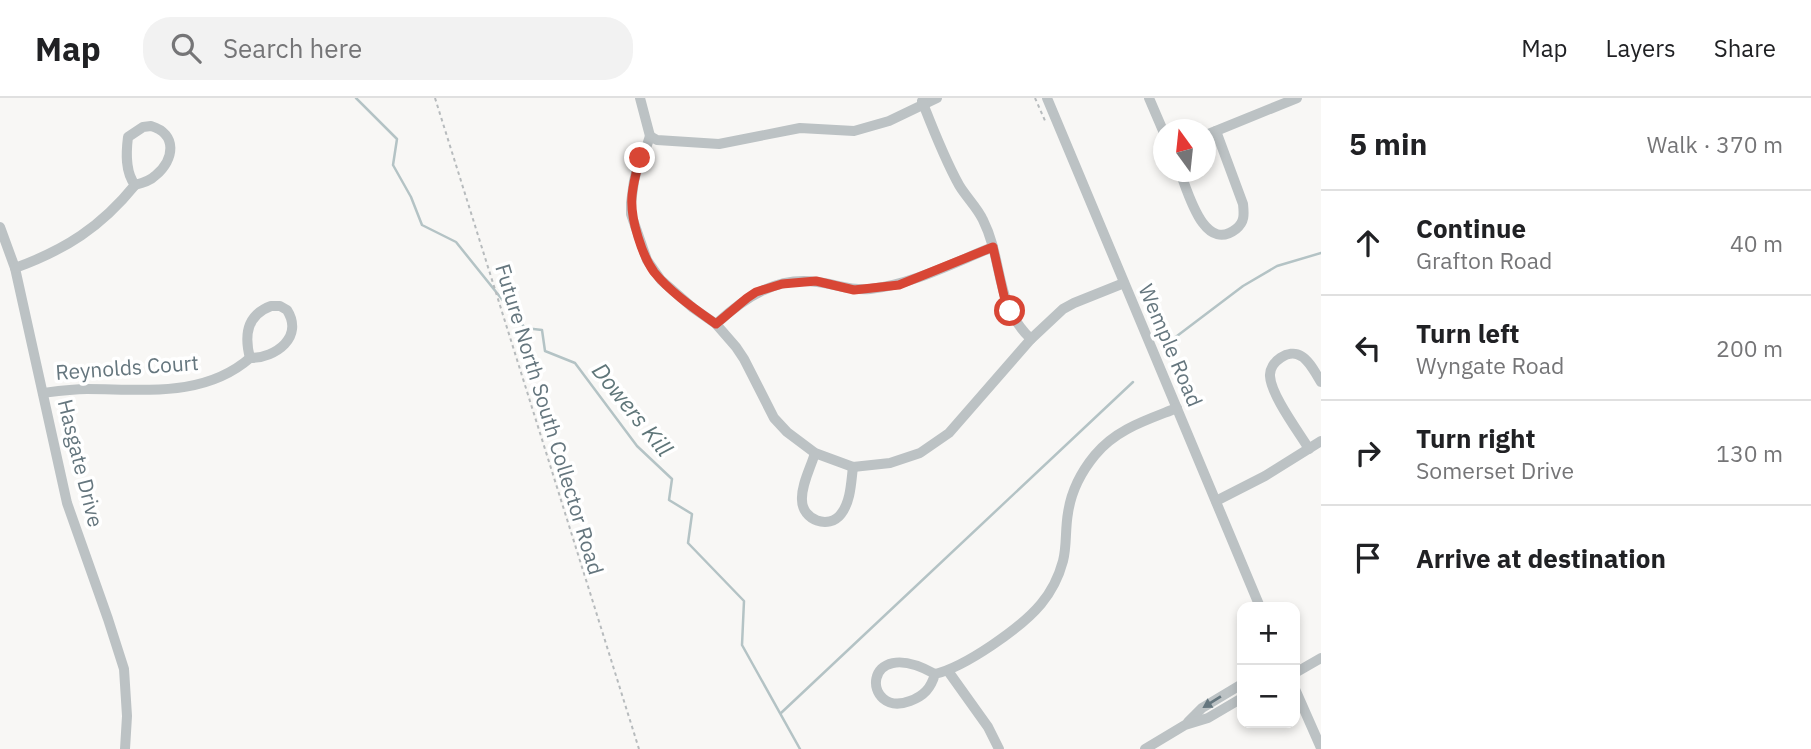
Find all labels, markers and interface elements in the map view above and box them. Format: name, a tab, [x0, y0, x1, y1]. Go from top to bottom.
search box	[143, 17, 633, 80]
text: Map	[35, 27, 101, 70]
icon: search	[167, 29, 205, 67]
text: Search here	[223, 31, 362, 65]
text: Map	[1521, 32, 1568, 64]
text: Layers	[1606, 32, 1676, 64]
text: Share	[1714, 32, 1776, 64]
north arrow	[1153, 119, 1216, 182]
text: 5 min	[1349, 124, 1427, 163]
text: Walk · 370 m	[1647, 129, 1783, 159]
route end	[624, 142, 655, 173]
text: Continue	[1416, 211, 1526, 245]
icon: ahead	[1349, 224, 1387, 262]
text: 40 m	[1730, 228, 1783, 258]
text: Grafton Road	[1416, 245, 1552, 275]
street label: Future North South Collector Road	[489, 260, 611, 578]
street label: Wemple Road	[1133, 279, 1209, 411]
route start	[994, 295, 1025, 326]
text: Turn left	[1416, 316, 1519, 350]
icon: left	[1349, 329, 1387, 367]
text: 200 m	[1716, 333, 1783, 363]
street label: Reynolds Court	[54, 348, 200, 386]
text: Wyngate Road	[1416, 350, 1564, 380]
water label: Dowers Kill	[586, 356, 681, 463]
street label: Hasgate Drive	[52, 396, 110, 530]
text: Turn right	[1416, 421, 1535, 455]
icon: right	[1349, 434, 1387, 472]
text: 130 m	[1716, 438, 1783, 468]
text: Somerset Drive	[1416, 455, 1574, 485]
icon: arrive	[1349, 539, 1387, 577]
text: Arrive at destination	[1416, 541, 1666, 575]
map controls	[1237, 602, 1300, 728]
button: +	[1237, 602, 1300, 665]
button: −	[1237, 665, 1300, 728]
one-way arrow	[1202, 696, 1221, 709]

